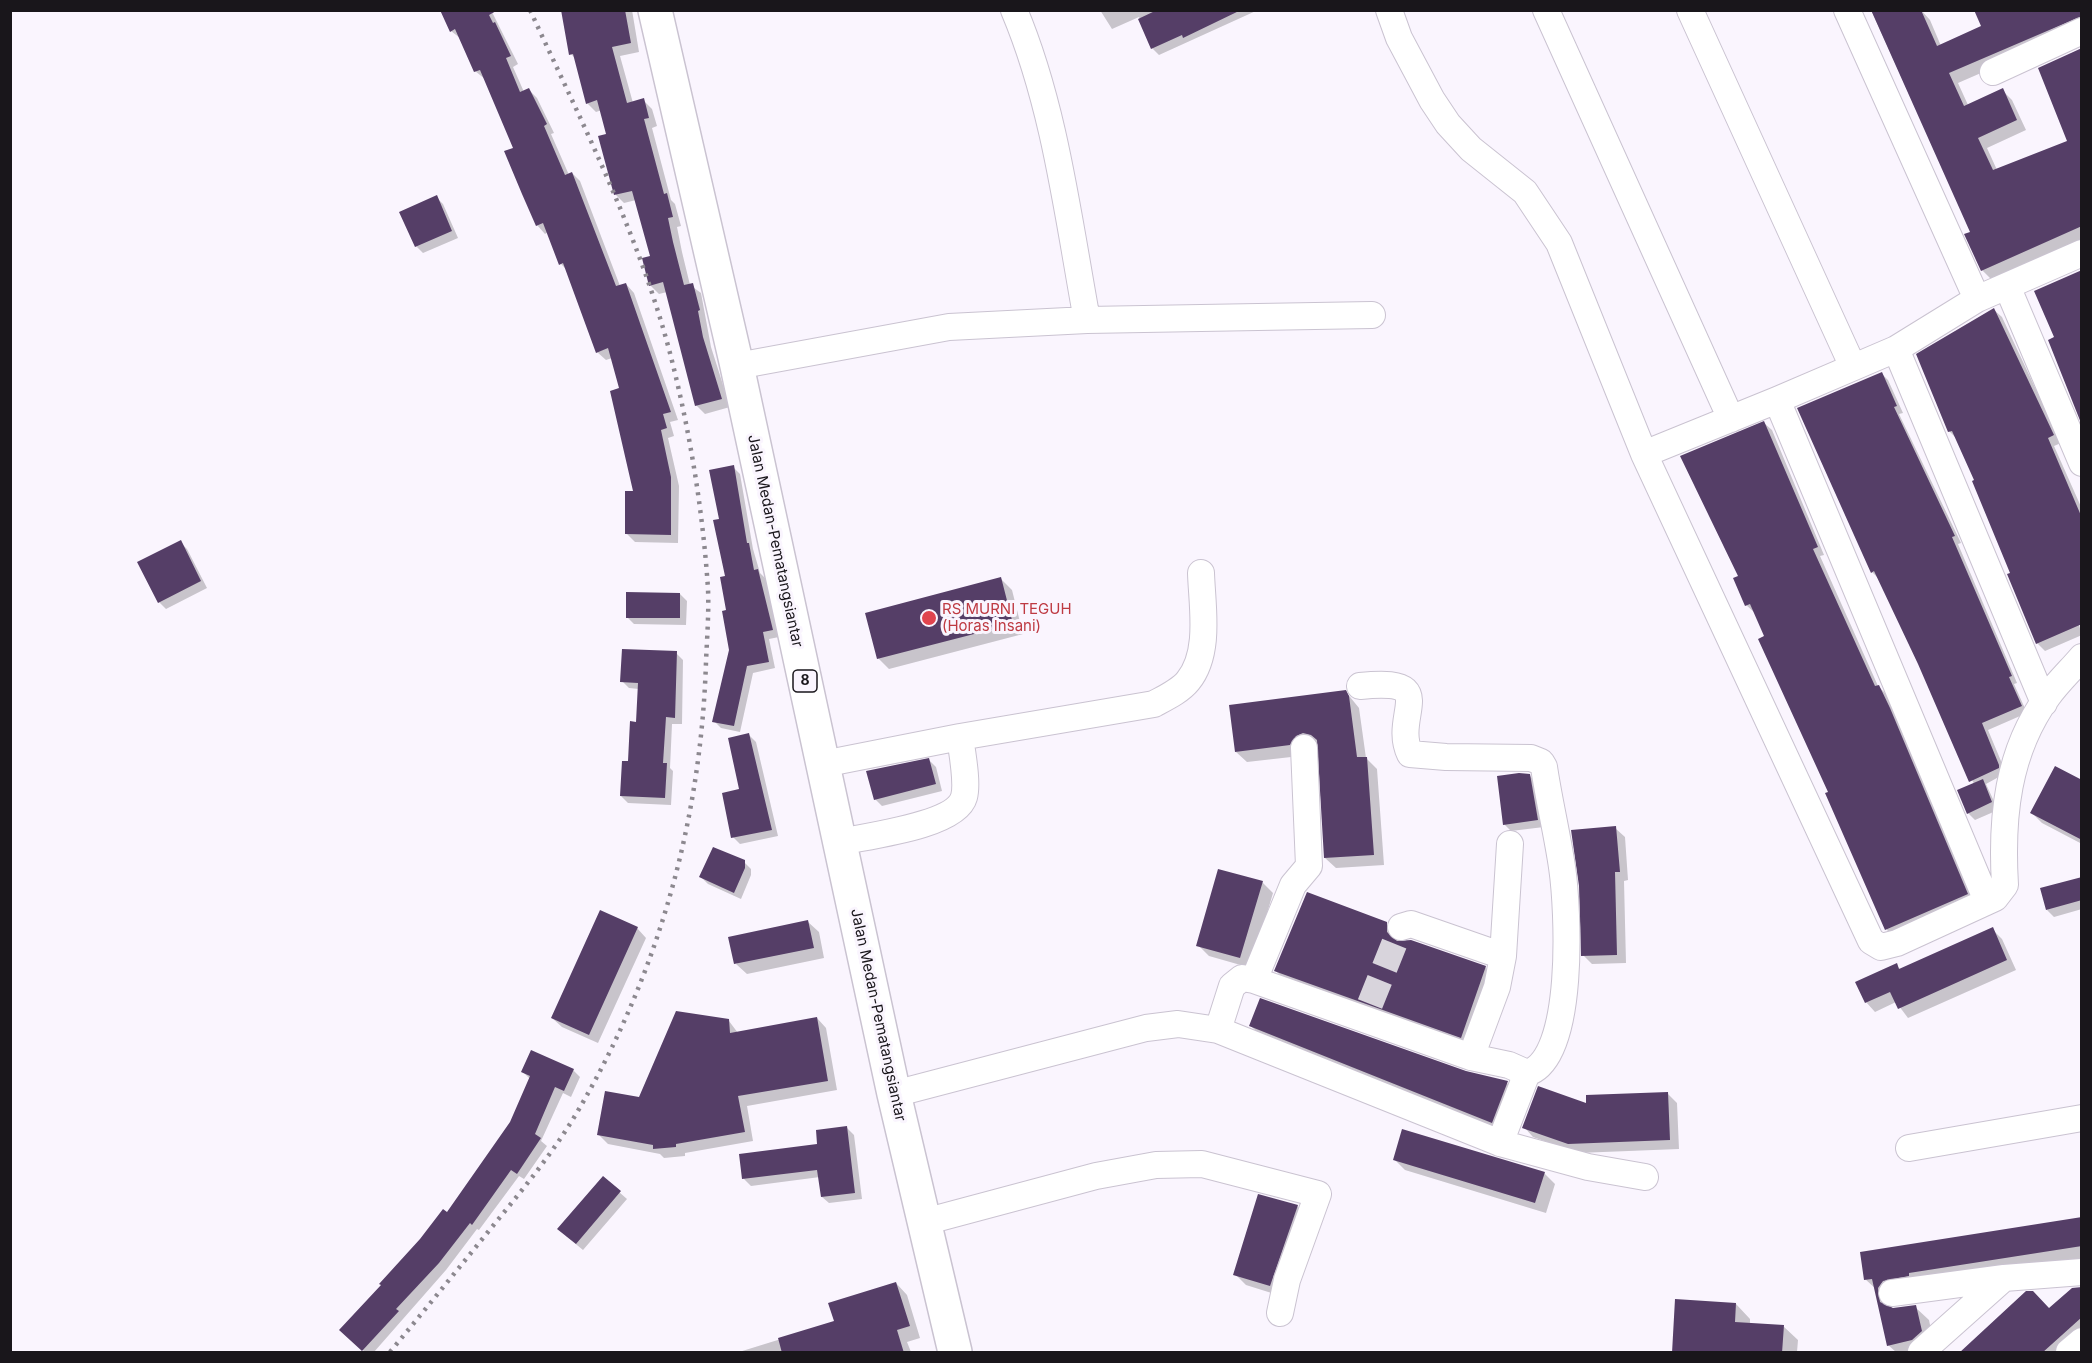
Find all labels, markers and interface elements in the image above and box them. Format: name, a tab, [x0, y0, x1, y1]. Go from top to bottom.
street label: Jalan Medan-Pematangsiantar	[744, 433, 806, 649]
place label: RS MURNI TEGUH (Horas Insani)	[942, 600, 1072, 635]
marker: RS MURNI TEGUH (Horas Insani)	[920, 609, 938, 627]
road number: 8	[793, 670, 817, 692]
street label: Jalan Medan-Pematangsiantar	[847, 907, 909, 1123]

